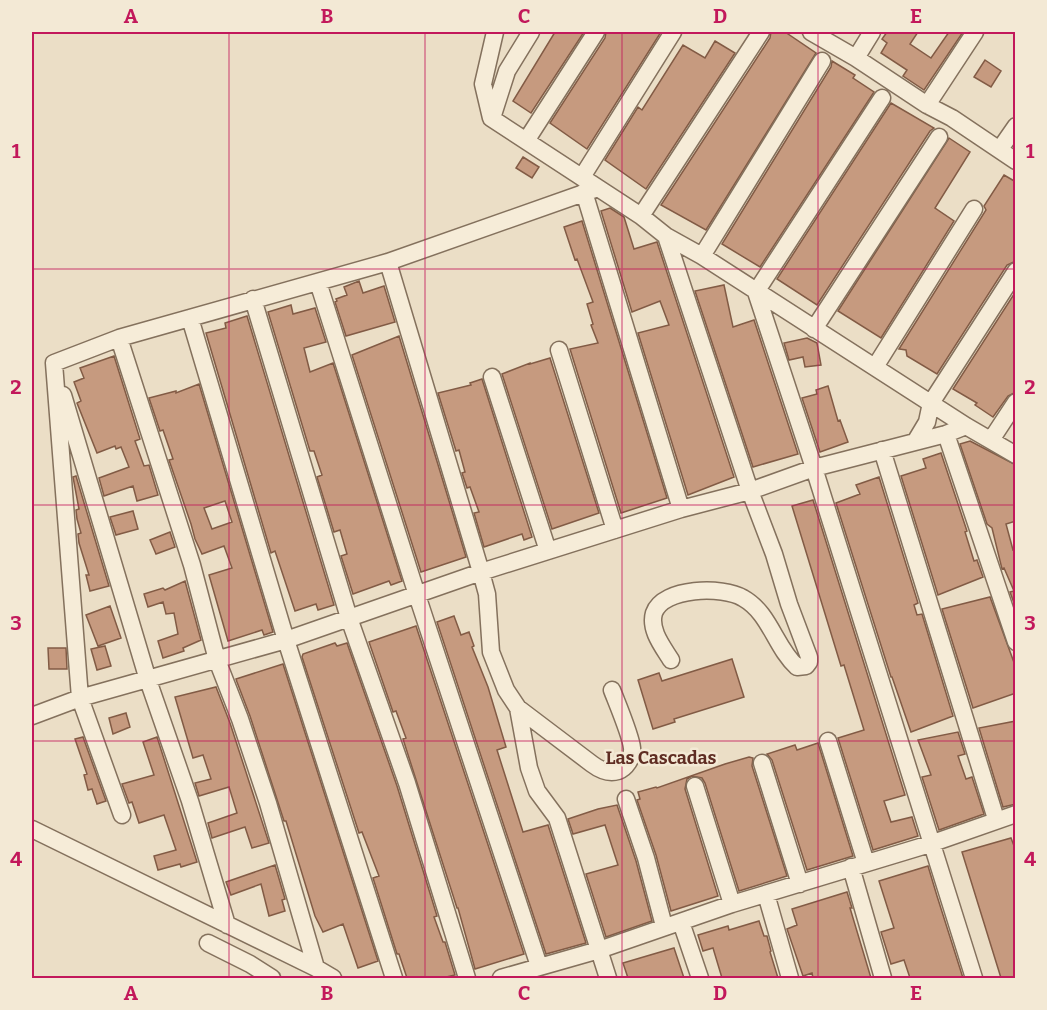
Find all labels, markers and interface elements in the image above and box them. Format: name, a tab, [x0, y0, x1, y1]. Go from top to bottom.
text: A	[124, 4, 139, 28]
text: B	[321, 4, 334, 28]
text: C	[518, 4, 530, 28]
text: D	[713, 4, 727, 28]
text: E	[910, 4, 922, 28]
text: 1	[12, 139, 21, 163]
text: 1	[1026, 139, 1035, 163]
text: 2	[10, 375, 22, 399]
text: 2	[1024, 375, 1036, 399]
text: 3	[10, 611, 22, 635]
text: 3	[1024, 611, 1036, 635]
district label: Las Cascadas	[606, 747, 717, 769]
text: 4	[10, 847, 22, 871]
text: 4	[1024, 847, 1036, 871]
text: A	[124, 981, 139, 1005]
text: B	[321, 981, 334, 1005]
text: C	[518, 981, 530, 1005]
text: D	[713, 981, 727, 1005]
text: E	[910, 981, 922, 1005]

